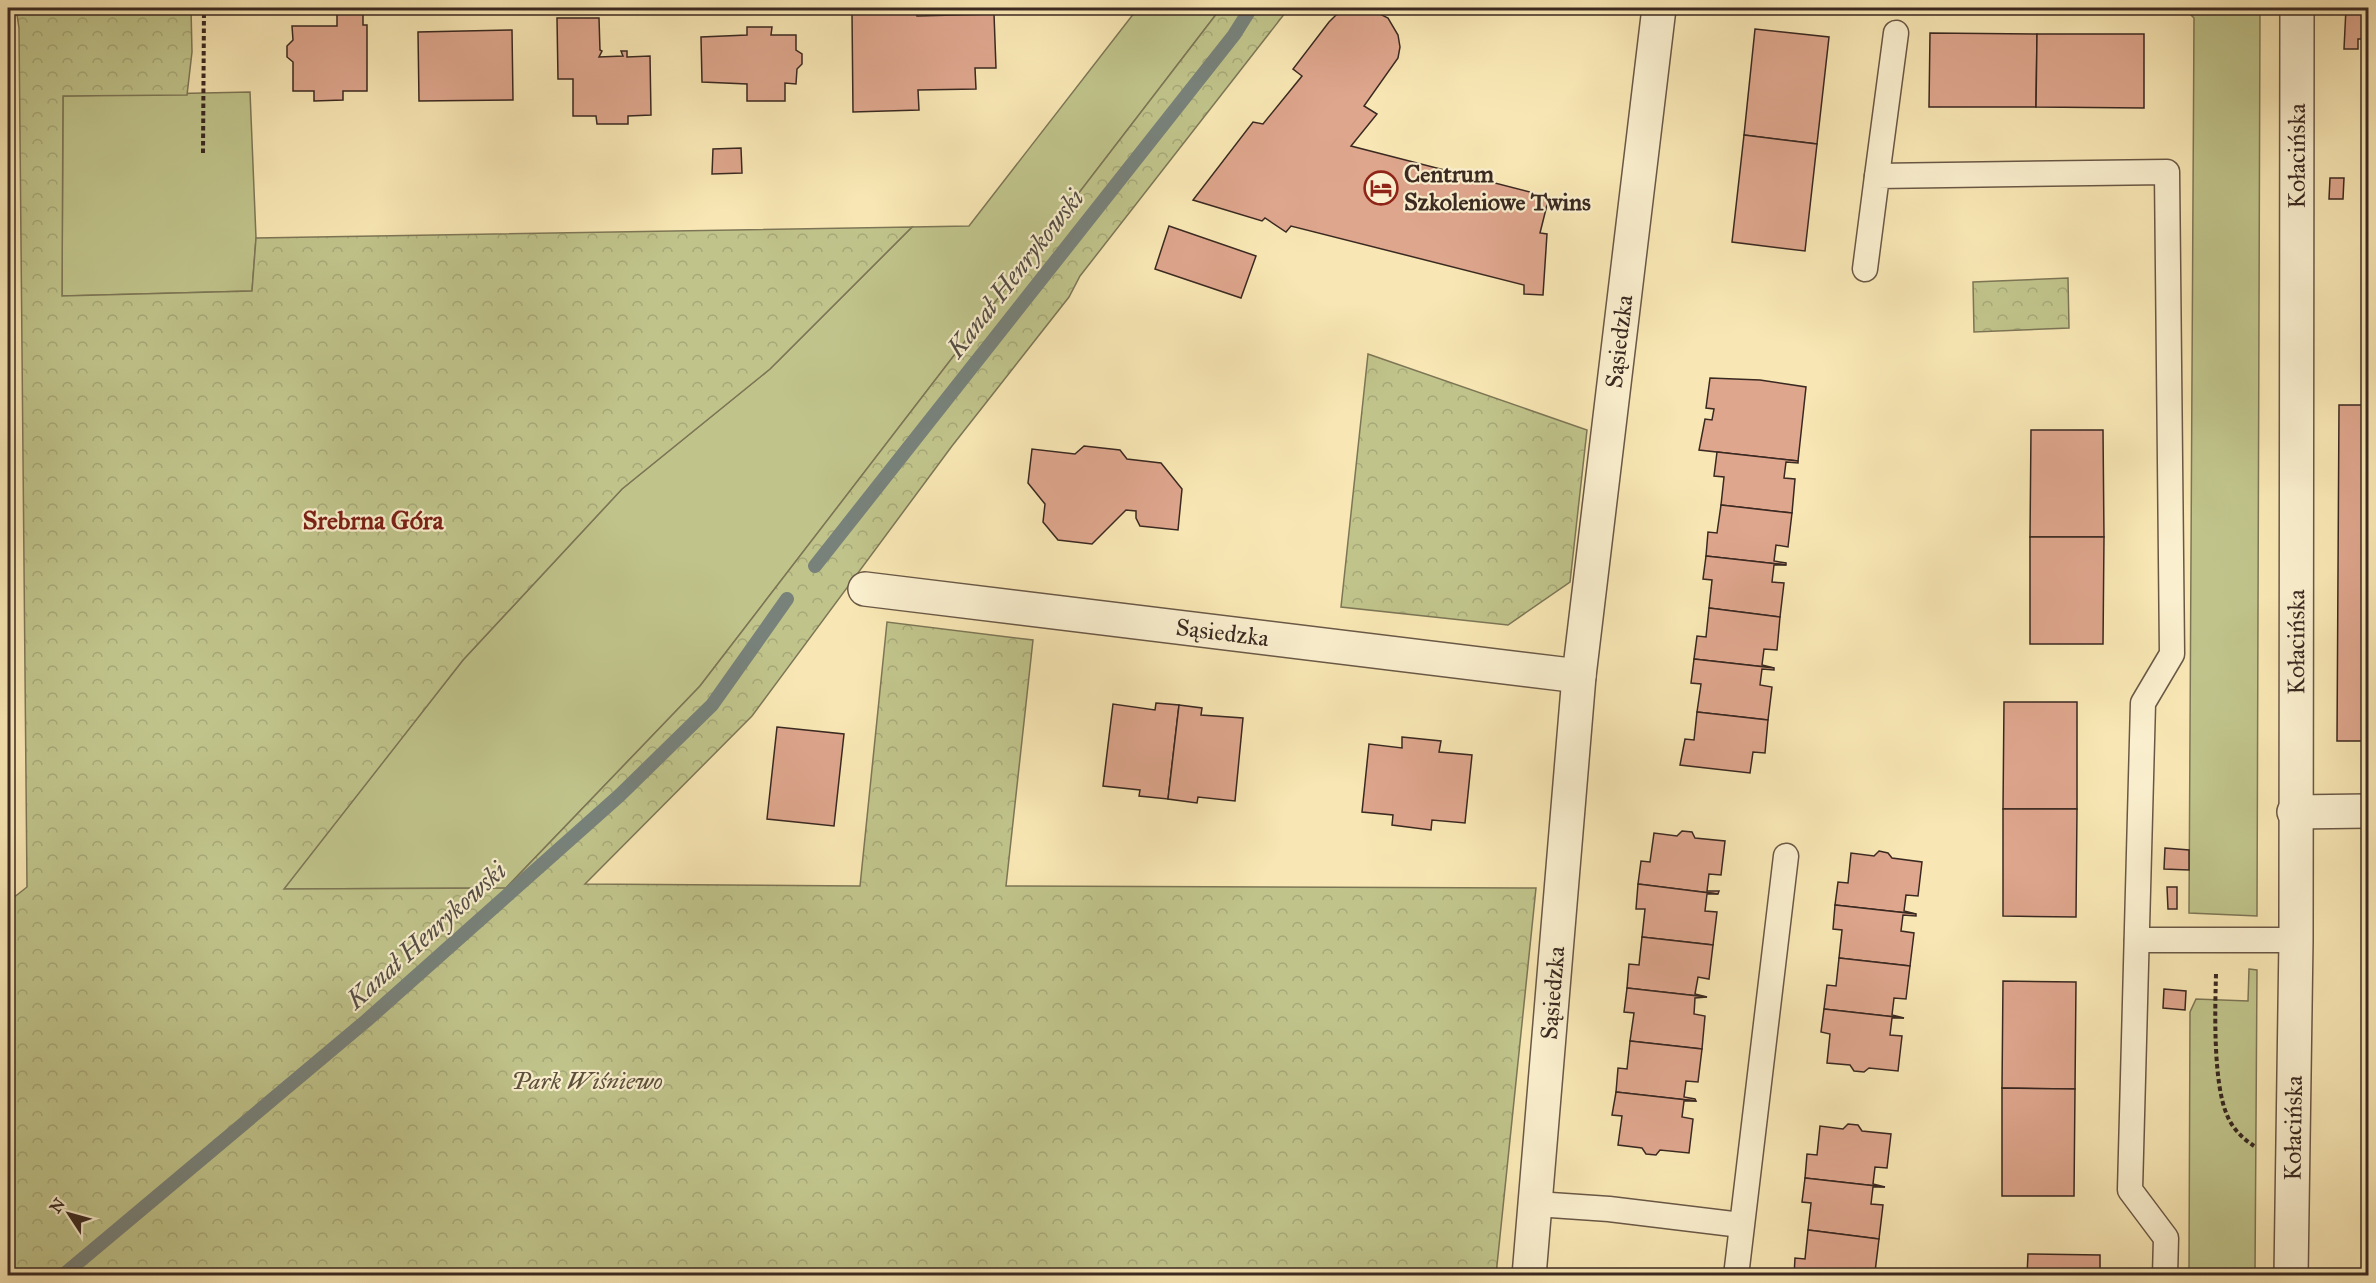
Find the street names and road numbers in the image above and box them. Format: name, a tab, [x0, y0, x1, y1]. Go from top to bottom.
street label: Kołacińska	[2282, 103, 2312, 209]
street label: Sąsiedzka	[1599, 292, 1640, 390]
street label: Kołacińska	[2281, 589, 2311, 695]
street label: Sąsiedzka	[1174, 612, 1272, 653]
street label: Sąsiedzka	[1534, 944, 1571, 1041]
street label: Kołacińska	[2277, 1074, 2309, 1181]

